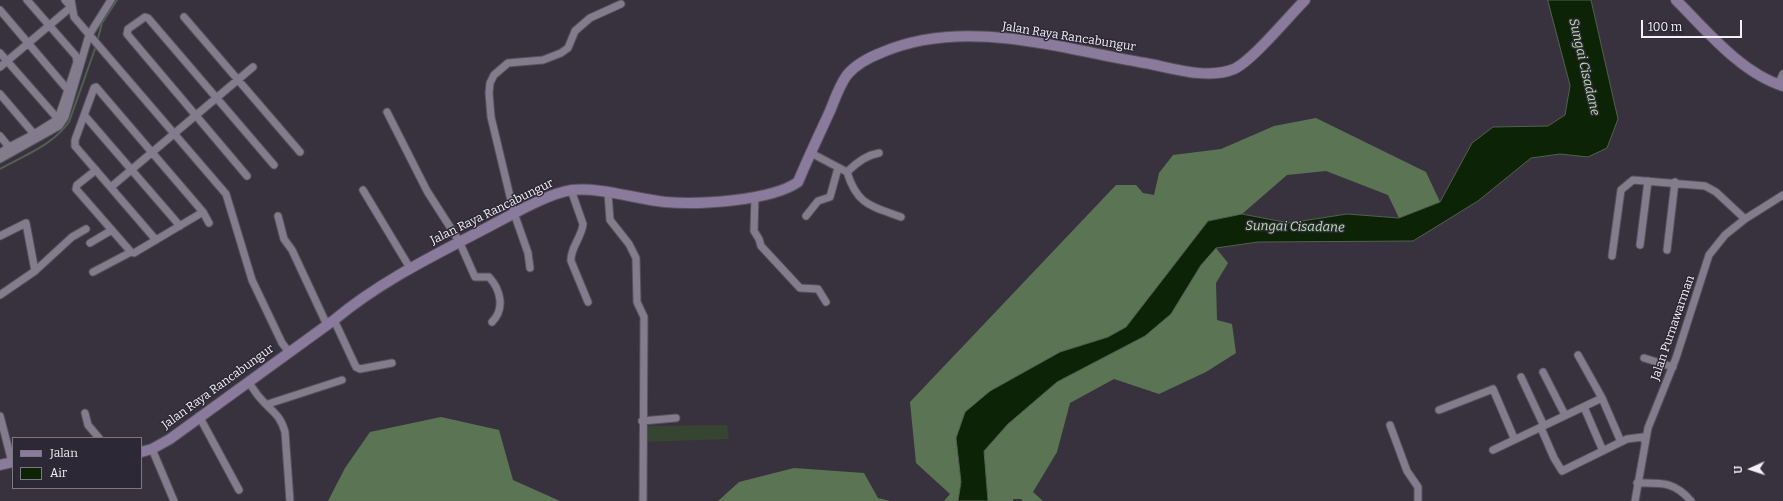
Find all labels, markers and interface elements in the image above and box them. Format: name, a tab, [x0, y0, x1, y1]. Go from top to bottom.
scale bar	[1643, 12, 1744, 38]
water label: Sungai Cisadane	[1565, 17, 1603, 117]
street label: Jalan Raya Rancabungur	[1001, 19, 1137, 55]
text: 100 m	[1648, 20, 1682, 34]
street label: Jalan Raya Rancabungur	[428, 176, 556, 248]
water label: Sungai Cisadane	[1245, 218, 1345, 236]
street label: Jalan Purnawarman	[1648, 274, 1698, 382]
street label: Jalan Raya Rancabungur	[159, 342, 277, 432]
legend	[12, 437, 142, 489]
text: Jalan	[50, 446, 78, 460]
north arrow	[1731, 449, 1771, 489]
text: U	[1732, 465, 1745, 474]
text: Air	[50, 466, 67, 480]

